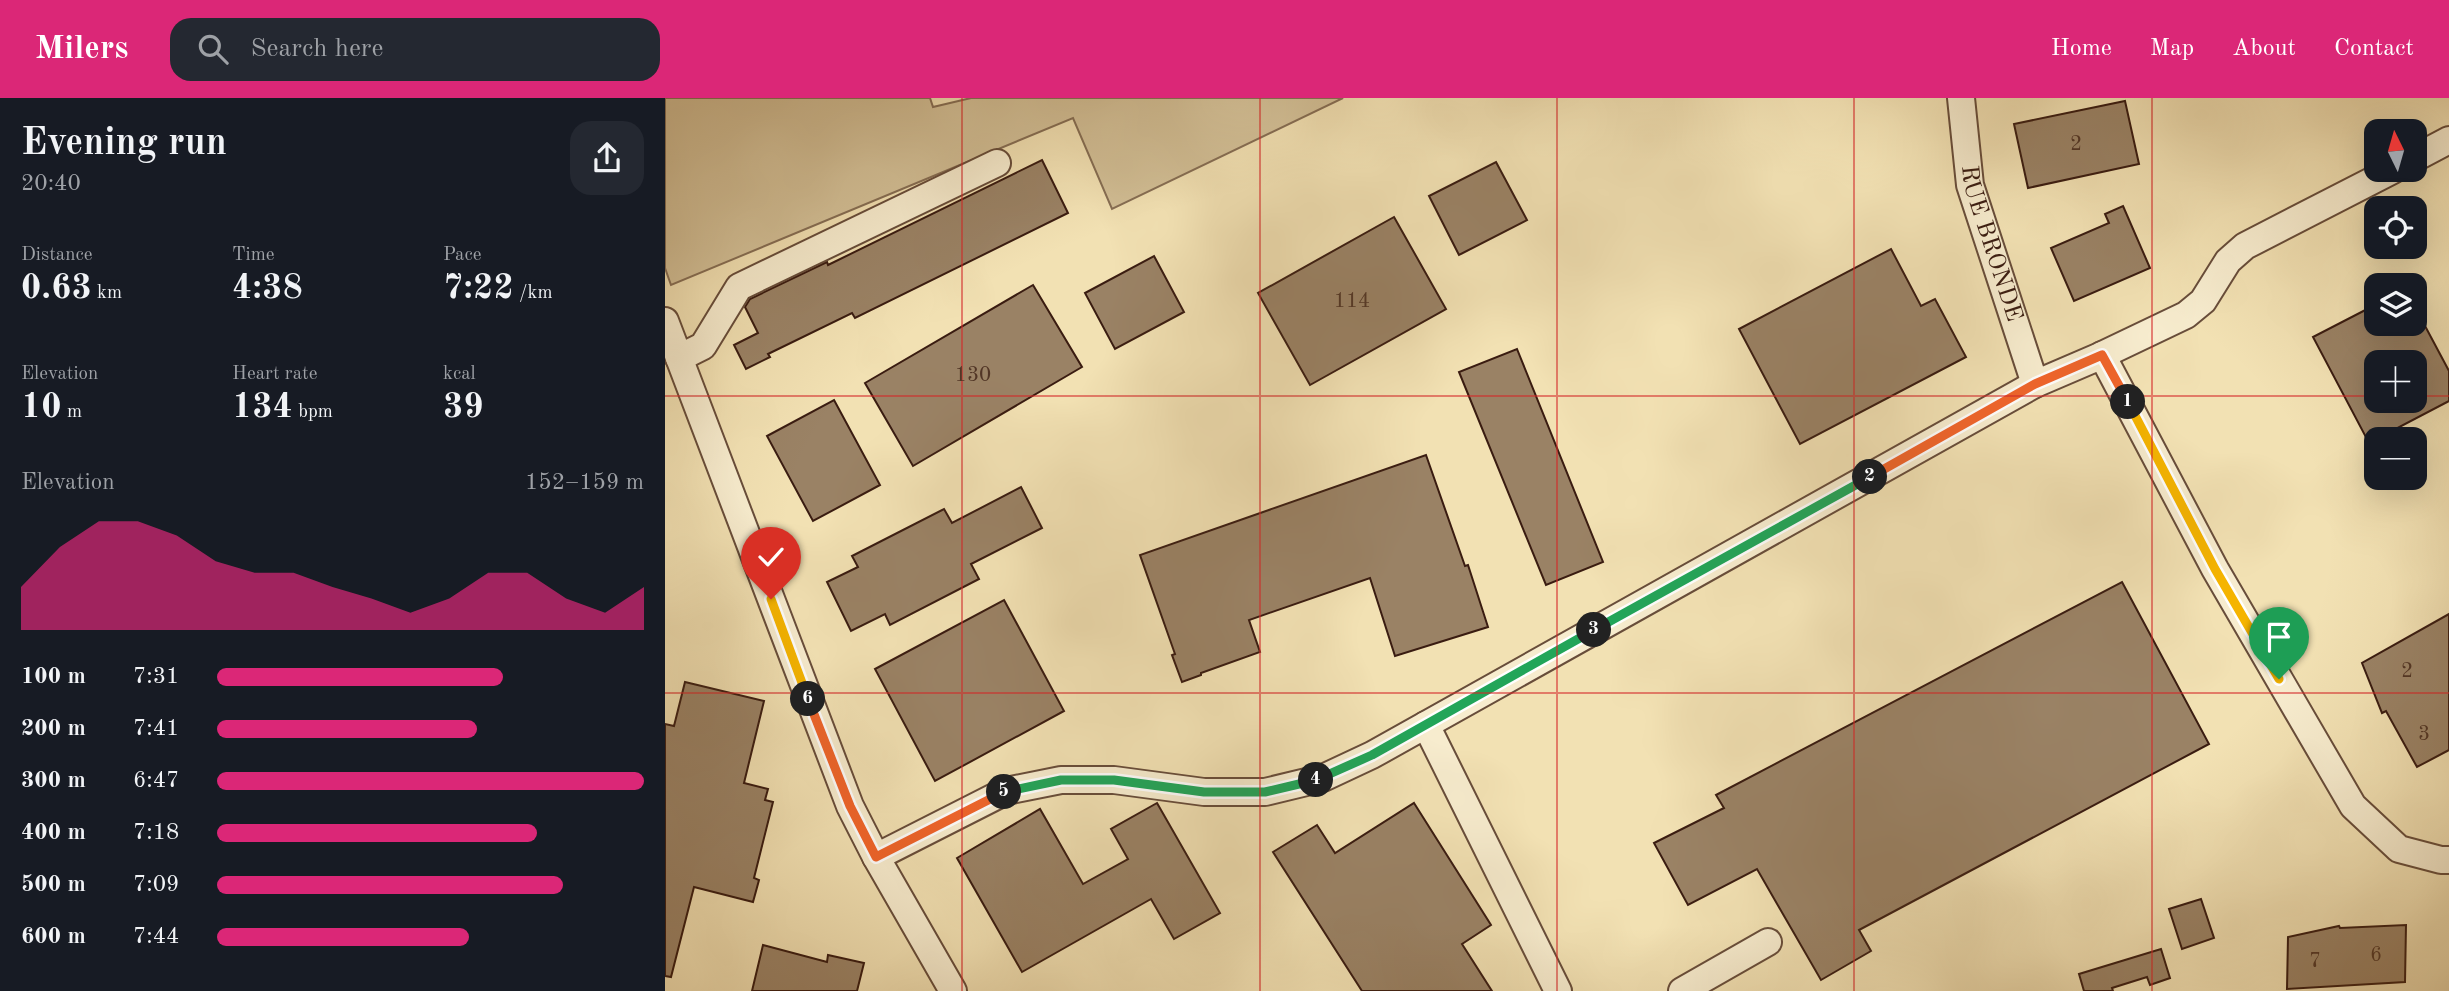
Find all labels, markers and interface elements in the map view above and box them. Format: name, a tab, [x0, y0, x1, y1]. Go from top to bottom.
search box	[170, 18, 660, 81]
icon: search	[194, 30, 232, 68]
text: Milers	[35, 33, 128, 66]
text: Search here	[250, 36, 383, 62]
text: Home	[2051, 37, 2112, 61]
text: Map	[2150, 37, 2194, 61]
text: About	[2232, 37, 2296, 61]
text: Contact	[2334, 37, 2414, 61]
north arrow	[2364, 119, 2427, 182]
map controls	[2364, 119, 2427, 490]
button: share	[570, 121, 644, 195]
text: Evening run	[21, 125, 227, 163]
house number: 2	[2070, 134, 2082, 155]
street label: RUE BRONDE	[1956, 164, 2026, 325]
text: 20:40	[21, 172, 81, 195]
button: locate	[2364, 196, 2427, 259]
text: Distance	[21, 246, 93, 265]
text: Time	[232, 246, 275, 265]
text: Pace	[443, 246, 482, 265]
text: 0.63	[21, 271, 92, 306]
text: 4:38	[232, 271, 303, 306]
text: 7:22	[443, 271, 514, 306]
button: layers	[2364, 273, 2427, 336]
text: km	[92, 284, 122, 303]
text: /km	[514, 284, 553, 303]
house number: 114	[1334, 291, 1370, 312]
button: +	[2364, 350, 2427, 413]
text: Elevation	[21, 365, 98, 384]
text: Heart rate	[232, 365, 317, 384]
text: kcal	[443, 365, 476, 384]
house number: 130	[955, 365, 991, 386]
pin: 1	[2111, 384, 2145, 420]
text: 10	[21, 390, 62, 425]
text: 134	[232, 390, 293, 425]
text: 39	[443, 390, 484, 425]
text: 1	[2122, 392, 2133, 411]
text: m	[62, 403, 82, 422]
text: bpm	[293, 403, 333, 422]
button: −	[2364, 427, 2427, 490]
pin: 2	[1853, 460, 1887, 494]
text: 2	[1864, 467, 1875, 486]
text: Elevation	[21, 471, 115, 494]
text: 152–159 m	[525, 471, 644, 494]
pin	[741, 527, 801, 599]
icon: check	[752, 538, 790, 576]
pin	[2249, 607, 2309, 679]
pin: 3	[1577, 612, 1611, 648]
icon: arrive	[2260, 618, 2298, 656]
text: 3	[1588, 620, 1599, 639]
house number: 2	[2401, 661, 2413, 682]
text: 100 m	[21, 665, 86, 688]
text: 7:31	[133, 665, 179, 688]
pin: 6	[790, 682, 825, 716]
text: 6	[802, 689, 813, 708]
text: 200 m	[21, 717, 86, 740]
text: 7:41	[133, 717, 179, 740]
house number: 3	[2418, 724, 2430, 745]
pin: 4	[1299, 762, 1333, 798]
text: 300 m	[21, 769, 86, 792]
text: 6:47	[133, 769, 179, 792]
text: 4	[1310, 770, 1321, 789]
pin: 5	[987, 774, 1021, 810]
text: 5	[998, 782, 1009, 801]
text: 400 m	[21, 821, 86, 844]
text: 7:18	[133, 821, 179, 844]
text: 500 m	[21, 873, 86, 896]
text: 7:09	[133, 873, 179, 896]
text: 600 m	[21, 925, 86, 948]
text: 7:44	[133, 925, 179, 948]
house number: 6	[2370, 945, 2382, 966]
house number: 7	[2309, 951, 2321, 972]

